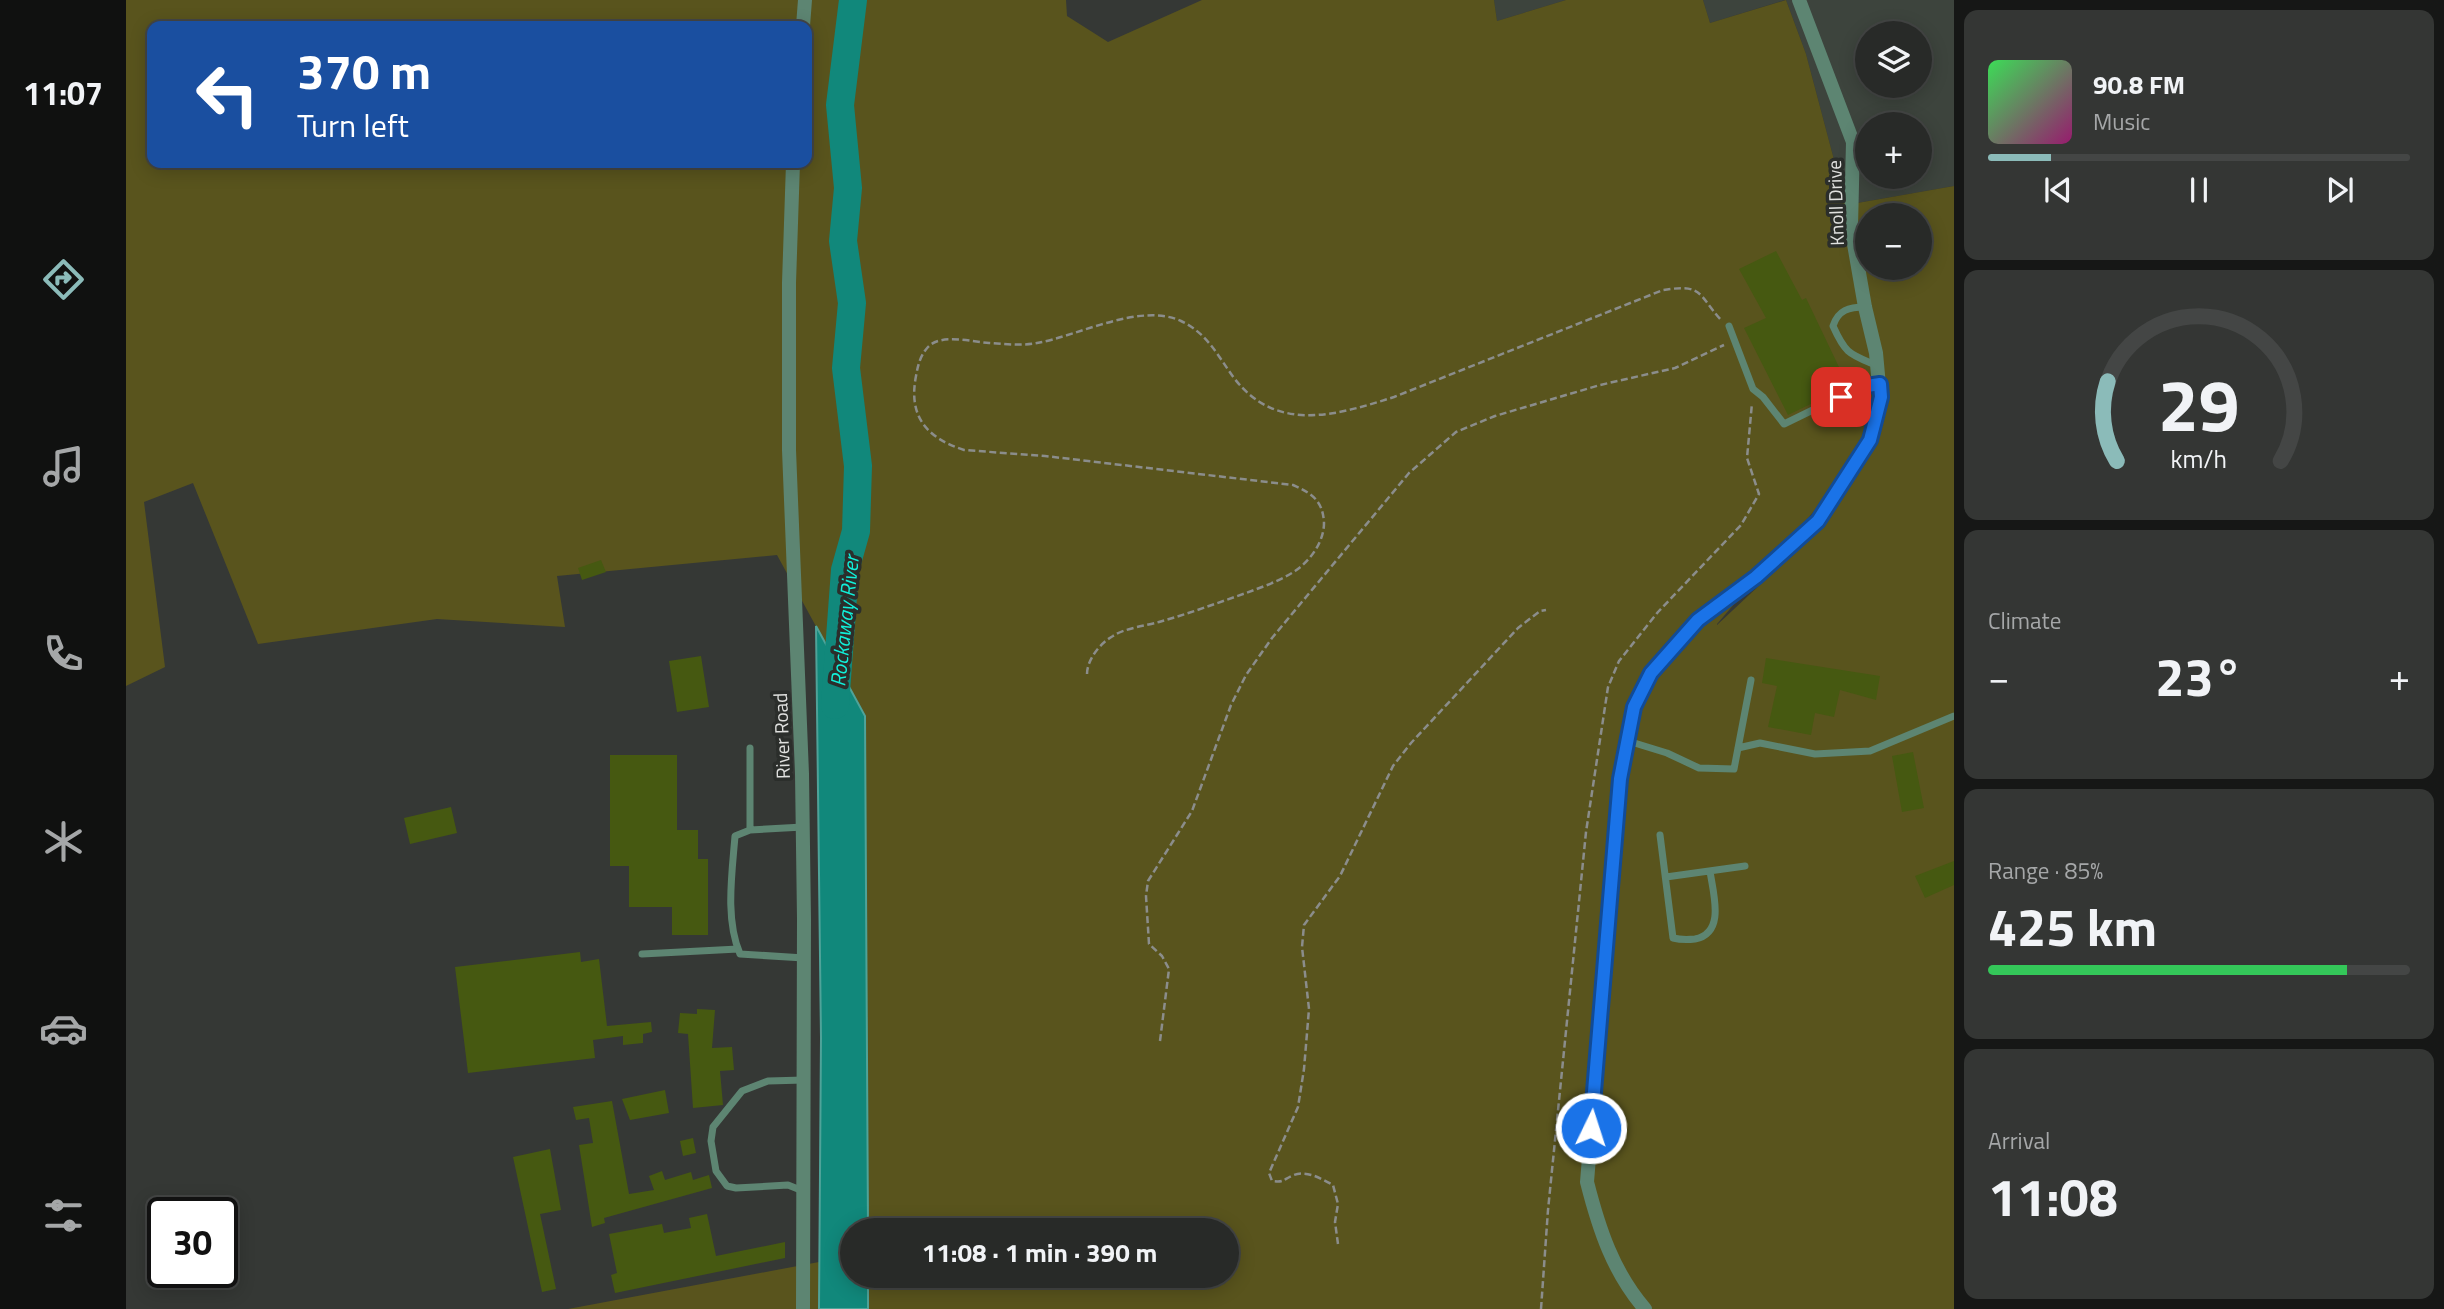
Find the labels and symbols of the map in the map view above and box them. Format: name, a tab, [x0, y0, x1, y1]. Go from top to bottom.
street label: Knoll Drive	[1819, 160, 1851, 246]
pin	[1811, 367, 1871, 427]
water label: Rockaway River	[821, 551, 867, 688]
street label: River Road	[765, 692, 797, 780]
position arrow	[1554, 1091, 1628, 1165]
speed limit sign: 30	[147, 1197, 238, 1288]

